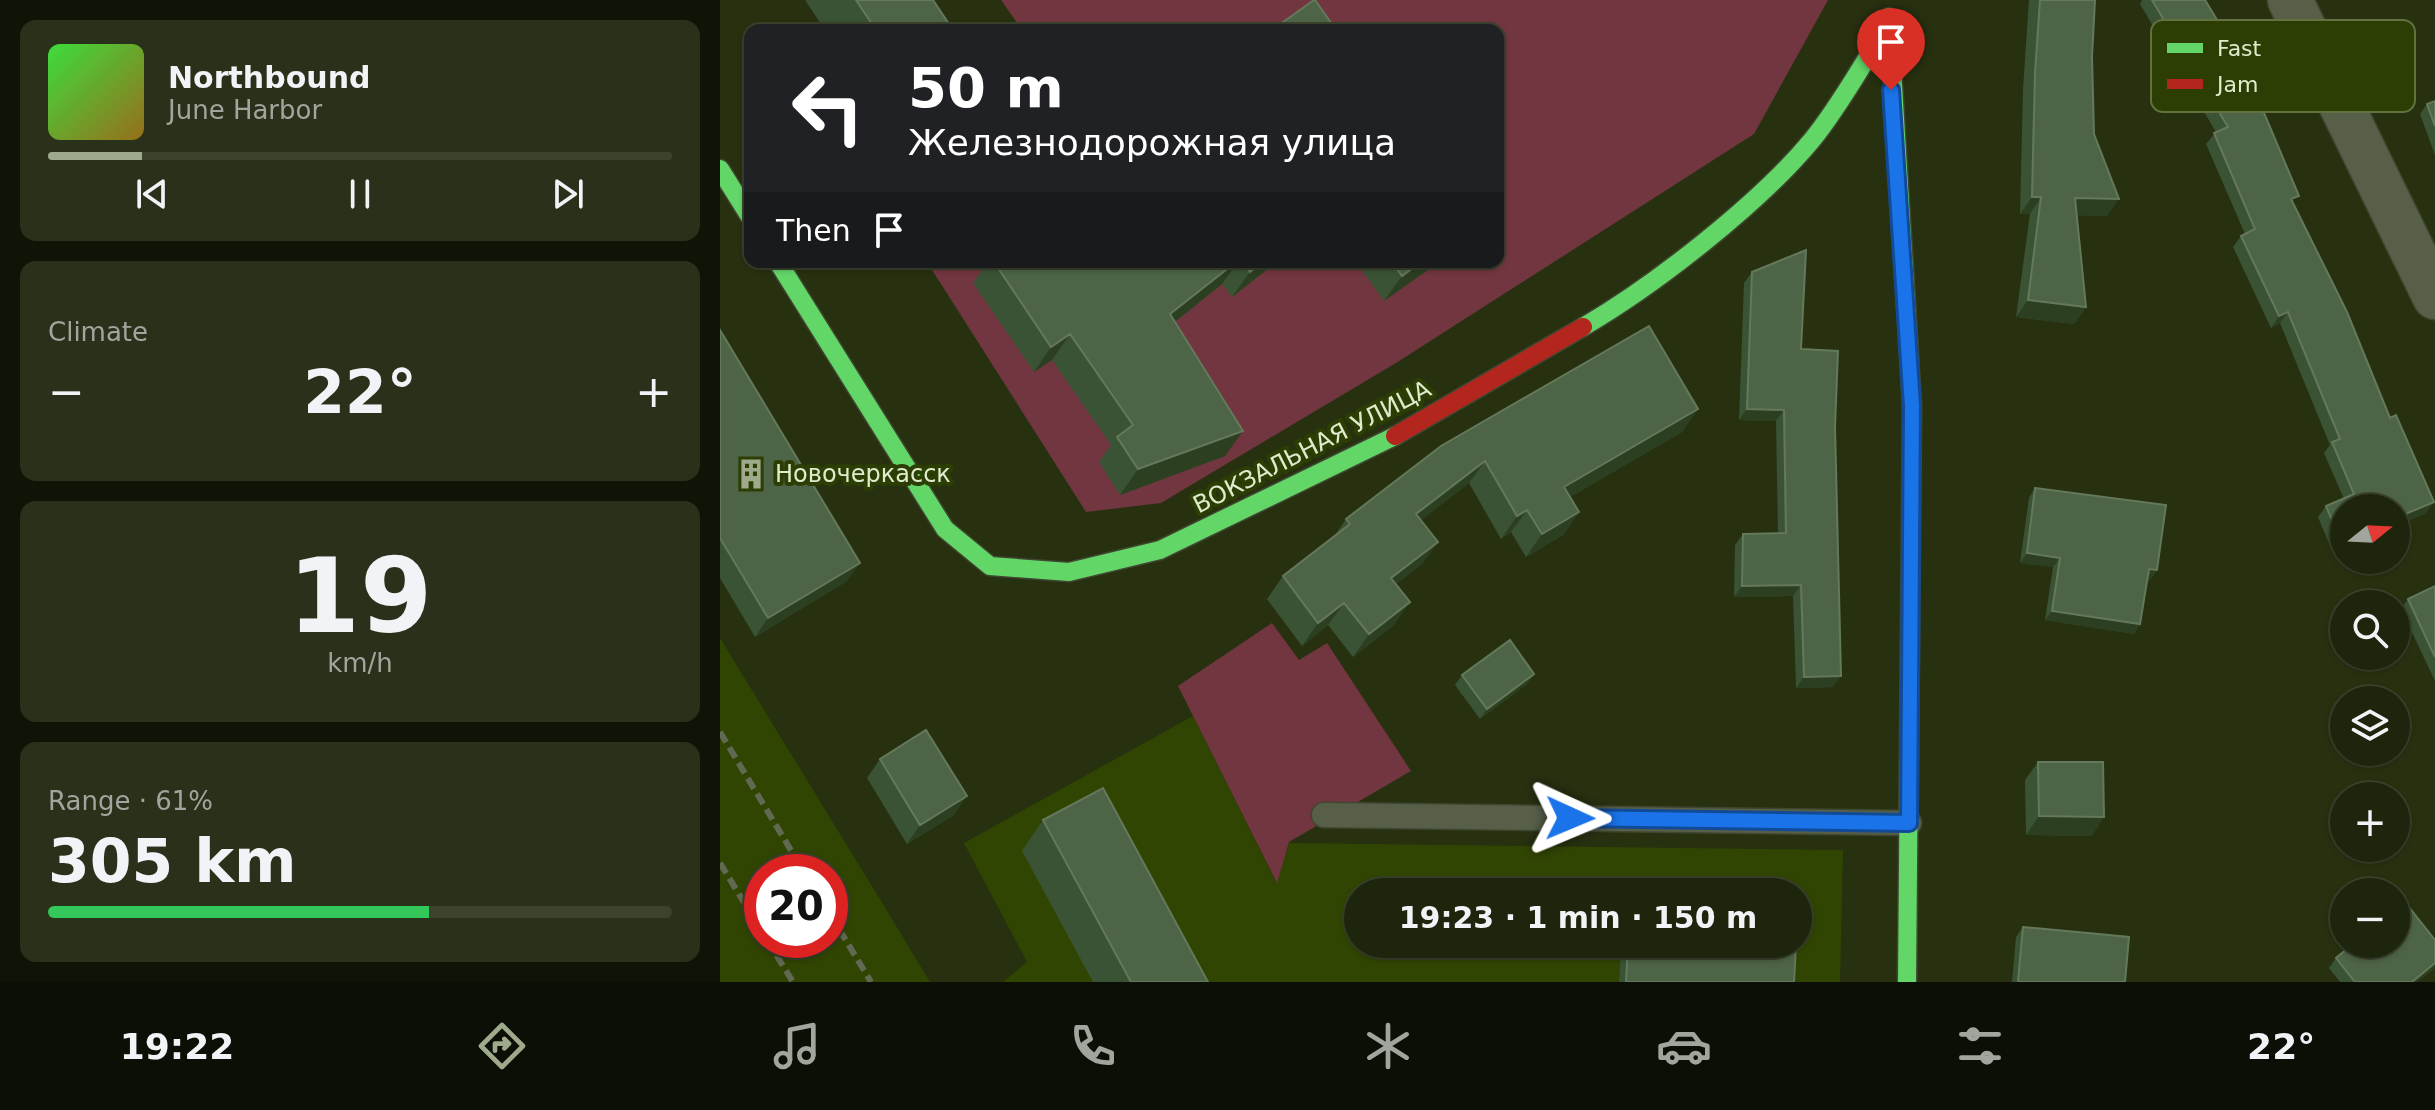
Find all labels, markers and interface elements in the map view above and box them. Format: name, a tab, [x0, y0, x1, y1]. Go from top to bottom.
pin	[1857, 8, 1925, 90]
icon: arrive	[1869, 20, 1913, 64]
legend	[2151, 20, 2415, 112]
text: Fast	[2217, 36, 2262, 61]
text: 50 m	[908, 55, 1064, 120]
icon: left	[776, 56, 880, 160]
text: Northbound	[168, 60, 371, 95]
text: Jam	[2215, 72, 2258, 97]
text: June Harbor	[168, 95, 322, 125]
text: Железнодорожная улица	[908, 122, 1396, 163]
icon: previous	[130, 172, 174, 216]
icon: pause	[338, 172, 382, 216]
icon: next	[546, 172, 590, 216]
icon: arrive	[867, 208, 911, 252]
text: Then	[776, 213, 851, 248]
text: Climate	[48, 317, 148, 347]
text: 22°	[303, 357, 417, 427]
text: −	[48, 366, 85, 417]
text: +	[635, 366, 672, 417]
street label: ВОКЗАЛЬНАЯ УЛИЦА	[1188, 375, 1436, 519]
building icon: Новочеркасск	[734, 457, 768, 491]
place label: Новочеркасск	[775, 460, 951, 488]
north arrow	[2330, 494, 2410, 574]
map controls	[2330, 494, 2410, 958]
text: 19	[288, 535, 432, 657]
button: search	[2330, 590, 2410, 670]
text: km/h	[327, 648, 393, 678]
button: layers	[2330, 686, 2410, 766]
position arrow	[1528, 776, 1612, 860]
button: +	[2330, 782, 2410, 862]
text: Range · 61%	[48, 786, 213, 816]
text: 305 km	[48, 826, 297, 896]
speed limit sign: 20	[744, 854, 848, 958]
button: −	[2330, 878, 2410, 958]
text: 19:23 · 1 min · 150 m	[1399, 900, 1757, 935]
icon: directions	[474, 1018, 530, 1074]
icon: music	[769, 1018, 825, 1074]
icon: phone	[1065, 1018, 1121, 1074]
icon: climate	[1360, 1018, 1416, 1074]
icon: car	[1656, 1018, 1712, 1074]
icon: filters	[1952, 1018, 2008, 1074]
text: 19:22	[120, 1026, 234, 1067]
text: 22°	[2247, 1026, 2315, 1067]

